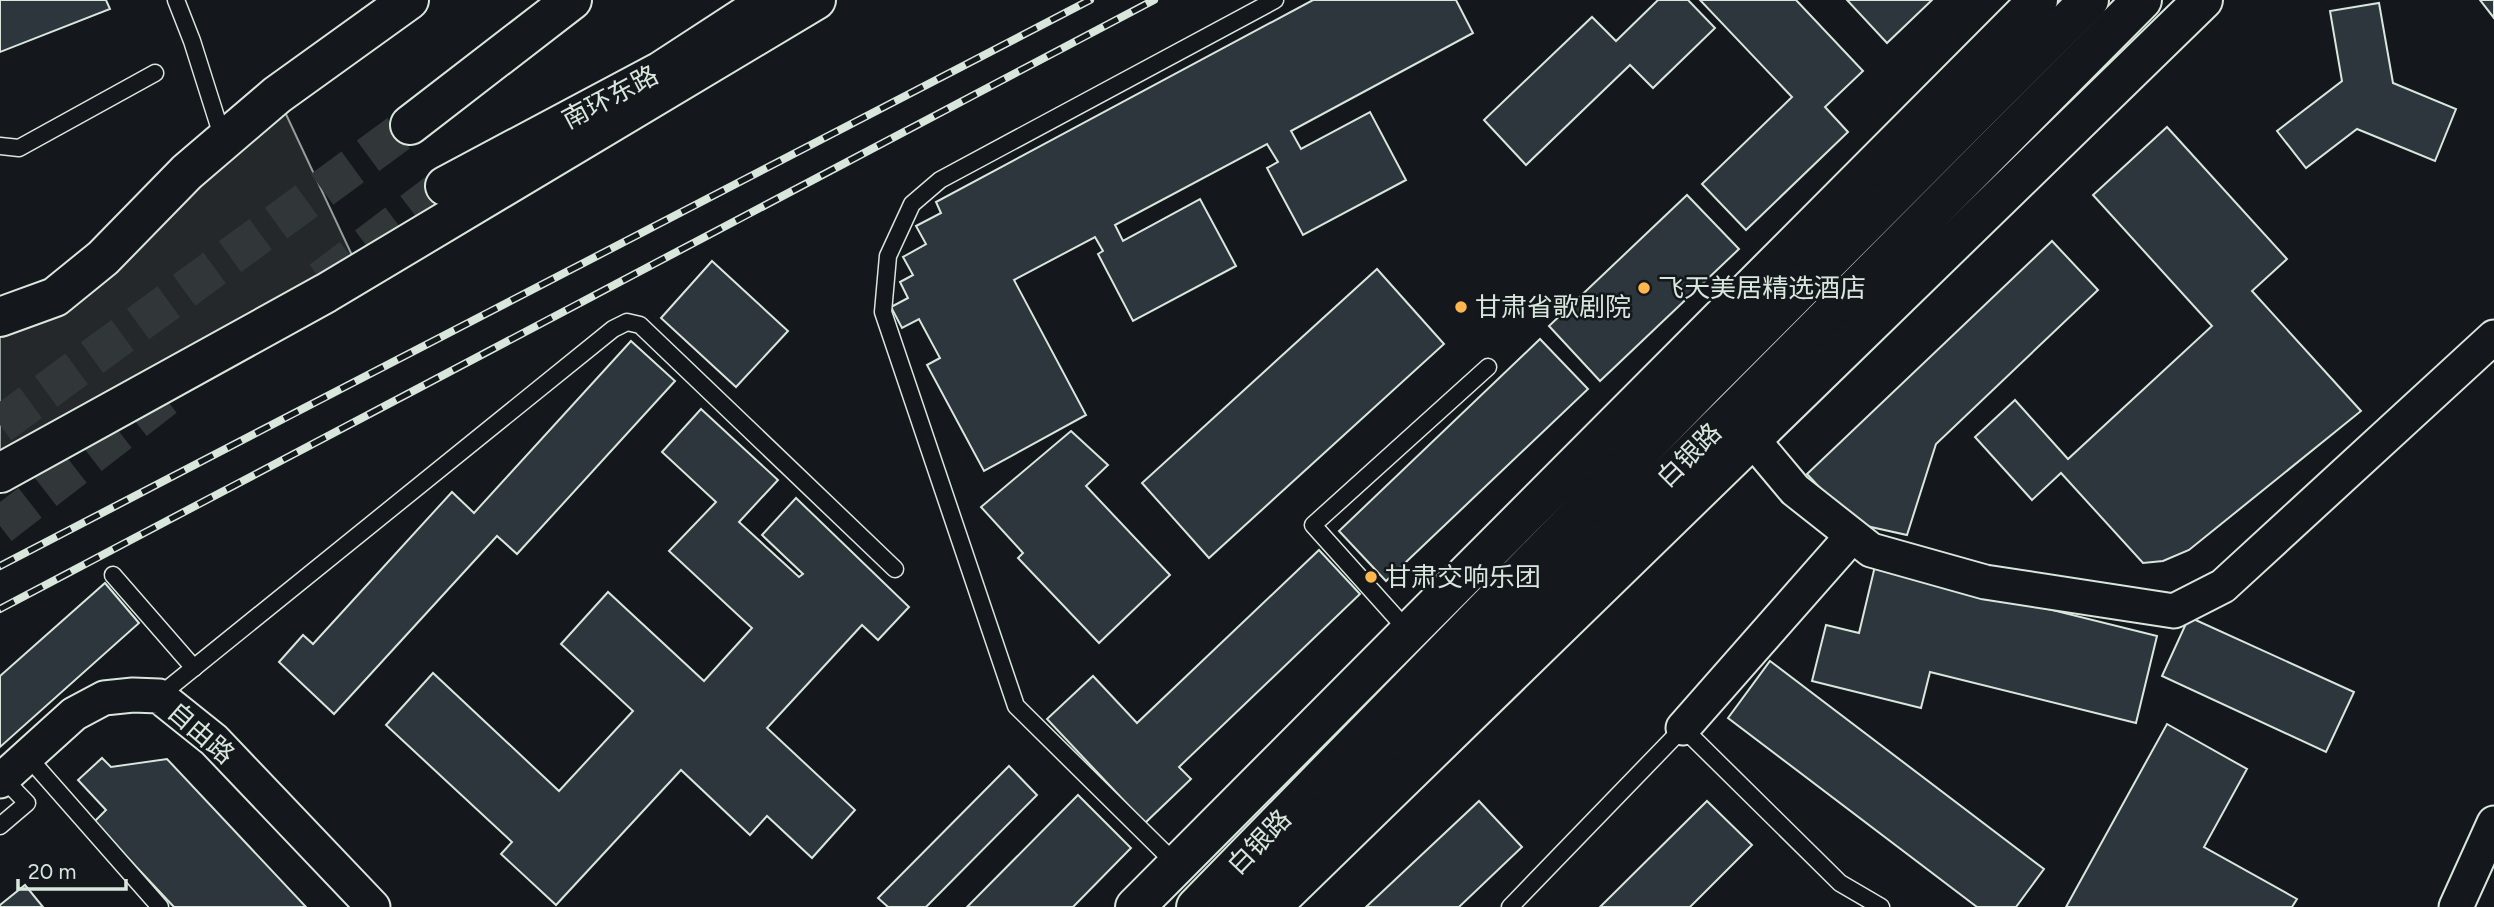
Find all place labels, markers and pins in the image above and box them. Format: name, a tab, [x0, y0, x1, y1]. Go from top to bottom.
place label: 飞天美居精选酒店	[1658, 272, 1866, 304]
marker: 飞天美居精选酒店	[1636, 280, 1652, 296]
place label: 甘肃省歌剧院	[1475, 291, 1631, 323]
marker: 甘肃省歌剧院	[1453, 299, 1469, 315]
place label: 甘肃交响乐团	[1385, 561, 1541, 593]
marker: 甘肃交响乐团	[1363, 569, 1379, 585]

